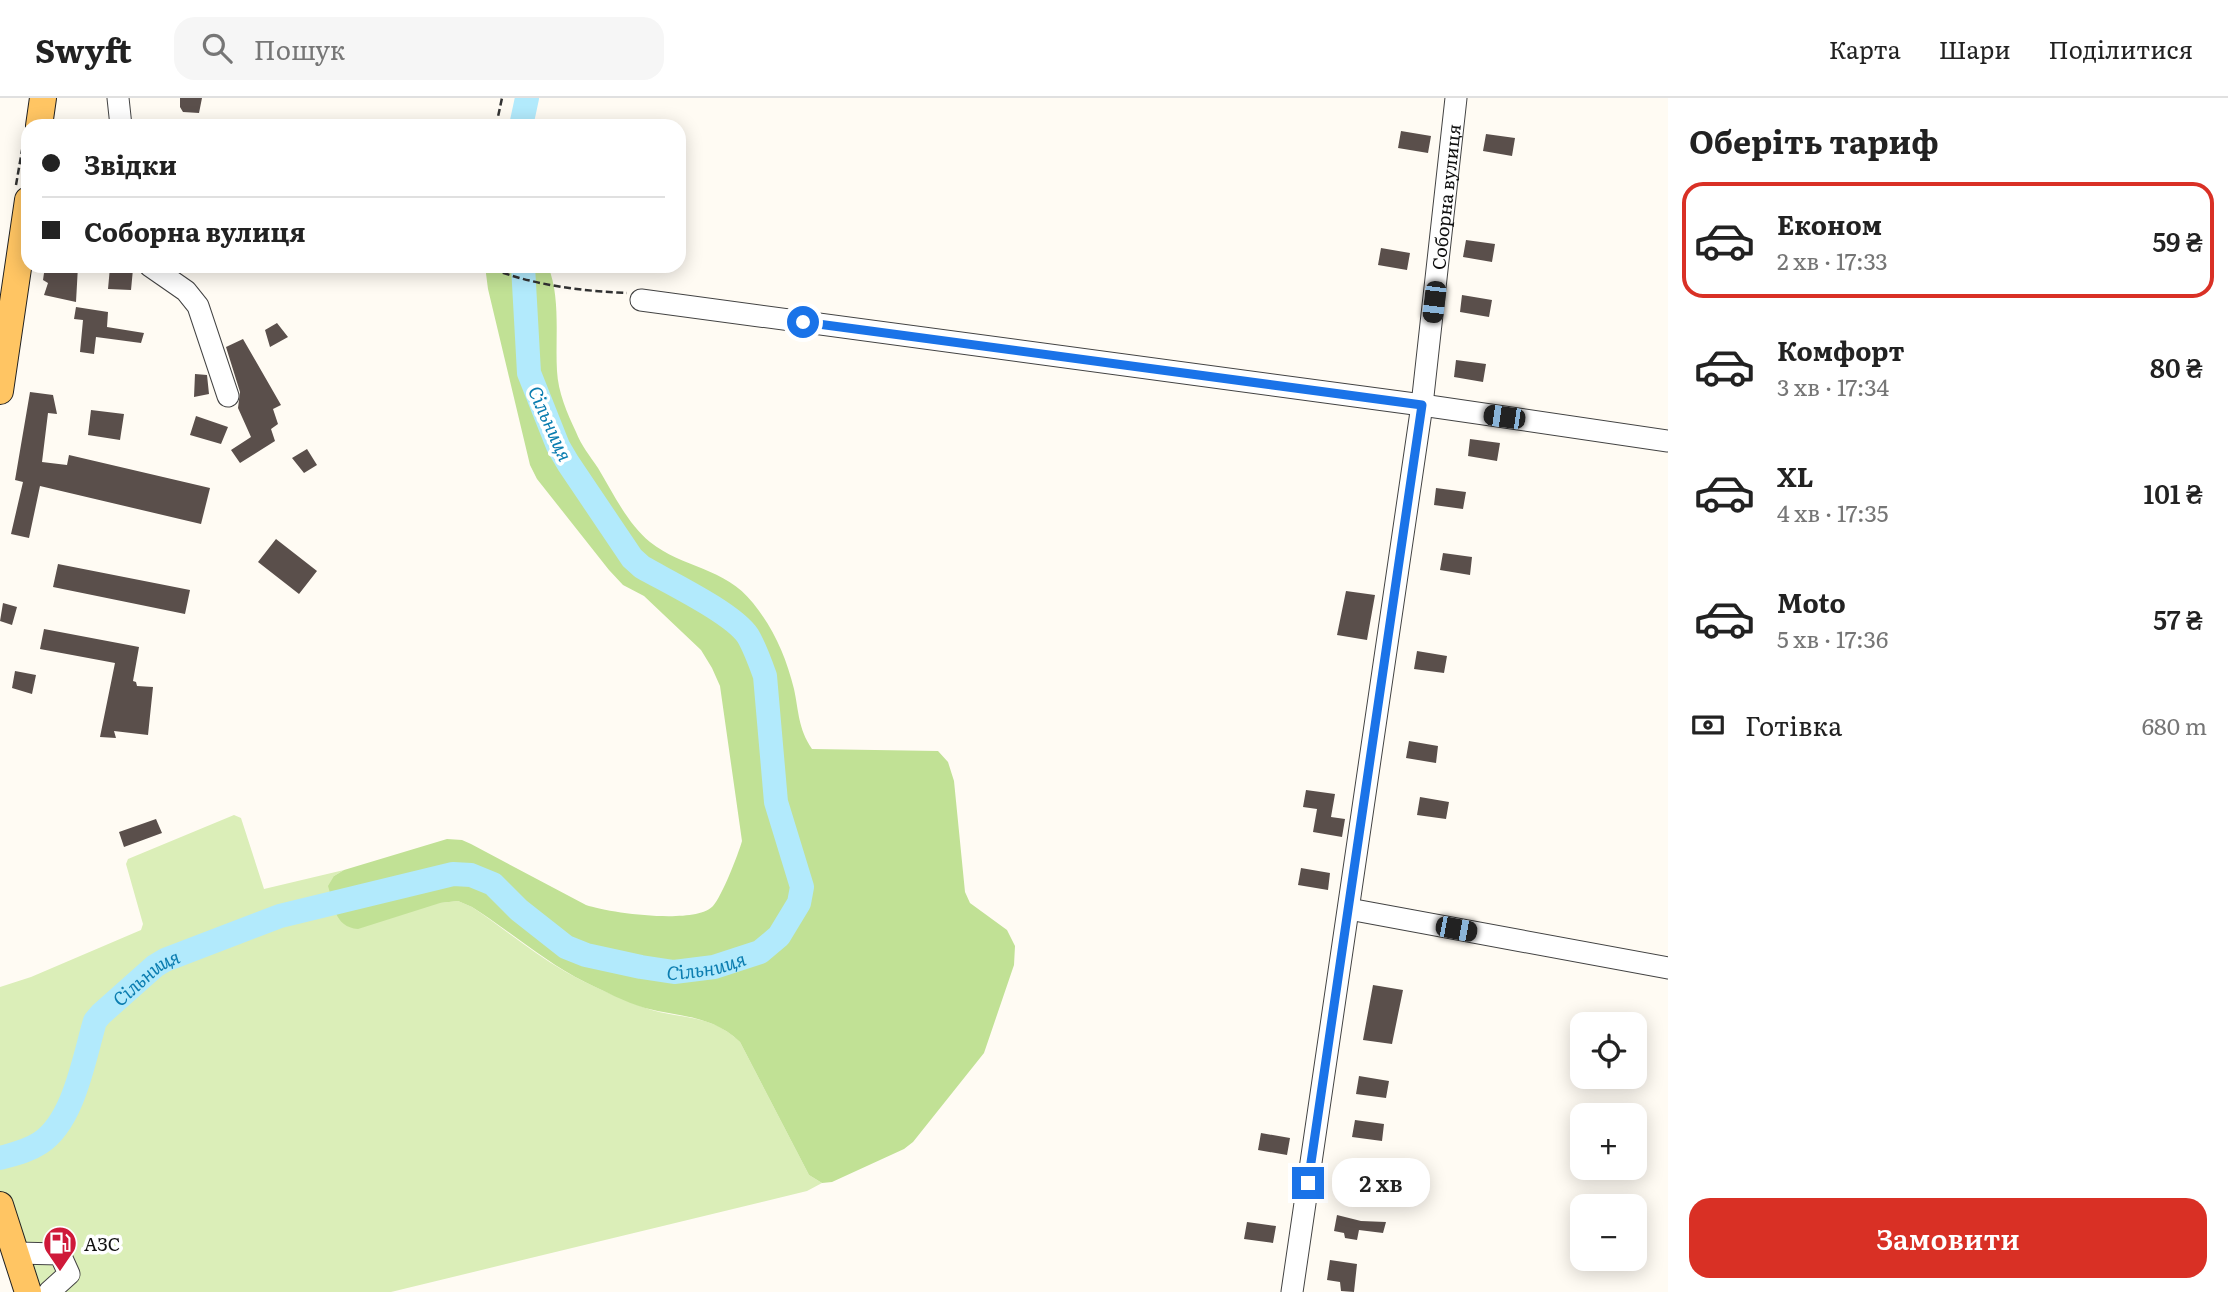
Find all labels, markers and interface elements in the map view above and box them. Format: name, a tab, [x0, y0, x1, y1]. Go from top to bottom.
search box	[174, 17, 664, 80]
text: Swyft	[35, 24, 132, 73]
icon: search	[198, 29, 236, 67]
text: Пошук	[254, 29, 345, 68]
text: Карта	[1829, 31, 1901, 66]
text: Шари	[1939, 31, 2011, 66]
text: Поділитися	[2049, 31, 2193, 66]
text: Оберіть тариф	[1689, 116, 1939, 164]
street label: Соборна вулиця	[1424, 122, 1467, 271]
text: Звідки	[84, 144, 177, 183]
text: Економ	[1777, 204, 1882, 243]
icon: car	[1693, 209, 1756, 272]
text: Соборна вулиця	[84, 211, 306, 250]
text: 59 ₴	[2152, 221, 2203, 260]
text: 2 хв · 17:33	[1777, 243, 1888, 277]
car	[1422, 280, 1447, 324]
route start	[787, 306, 819, 338]
text: Комфорт	[1777, 330, 1904, 369]
icon: car	[1693, 335, 1756, 398]
text: 80 ₴	[2150, 347, 2203, 386]
text: 3 хв · 17:34	[1777, 369, 1889, 403]
water label: Сільниця	[522, 381, 580, 465]
car	[1482, 404, 1527, 430]
text: XL	[1777, 456, 1814, 495]
icon: car	[1693, 461, 1756, 524]
text: 101 ₴	[2144, 473, 2203, 512]
text: 4 хв · 17:35	[1777, 495, 1888, 529]
text: Moto	[1777, 582, 1846, 621]
icon: car	[1693, 587, 1756, 650]
text: 57 ₴	[2153, 599, 2203, 638]
text: 5 хв · 17:36	[1777, 621, 1888, 655]
text: Готівка	[1745, 705, 1842, 744]
icon: cash	[1689, 706, 1727, 744]
text: 680 m	[2142, 708, 2207, 742]
car	[1434, 915, 1479, 943]
water label: Сільниця	[106, 942, 184, 1012]
water label: Сільниця	[665, 944, 749, 987]
map controls	[1570, 1012, 1647, 1271]
button: locate	[1570, 1012, 1647, 1089]
button: +	[1570, 1103, 1647, 1180]
callout: 2 хв	[1332, 1158, 1430, 1208]
text: 2 хв	[1359, 1165, 1403, 1199]
route end	[1292, 1167, 1324, 1199]
button: −	[1570, 1194, 1647, 1271]
button: Замовити	[1689, 1198, 2207, 1278]
fuel station icon: АЗС	[41, 1224, 79, 1273]
place label: АЗС	[84, 1230, 120, 1257]

